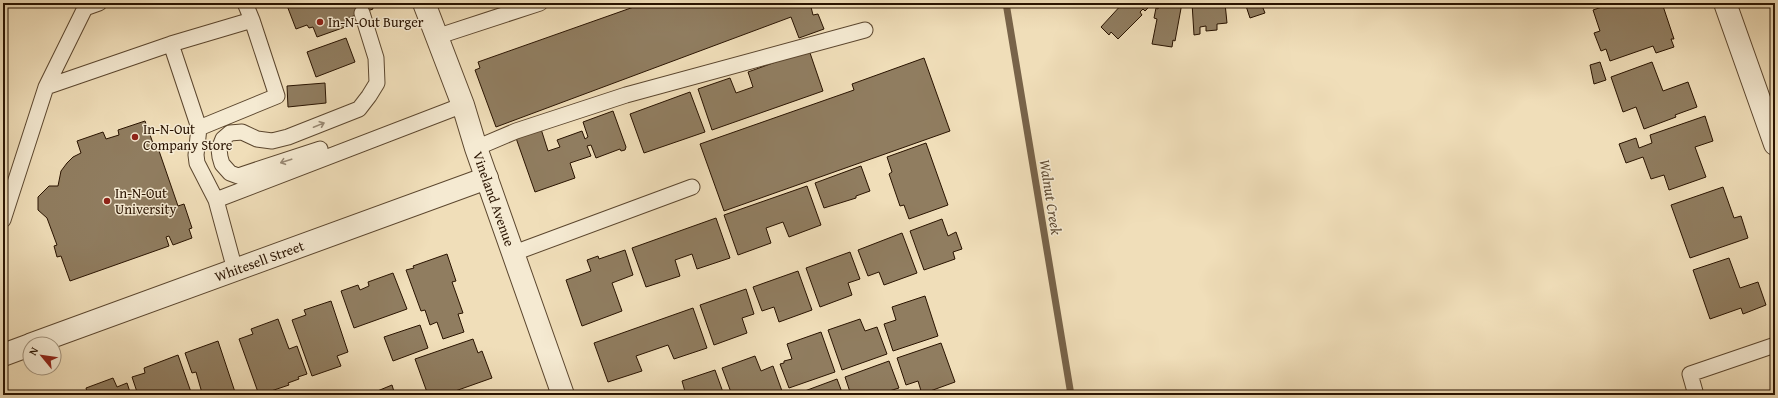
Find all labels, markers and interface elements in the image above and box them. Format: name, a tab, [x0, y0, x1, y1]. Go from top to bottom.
place label: In-N-Out Burger	[328, 12, 424, 32]
marker: In-N-Out Burger	[315, 17, 325, 27]
place label: In-N-Out Company Store	[143, 119, 233, 155]
one-way arrow	[312, 120, 324, 128]
marker: In-N-Out Company Store	[130, 132, 140, 142]
street label: Vineland Avenue	[468, 149, 520, 250]
one-way arrow	[280, 157, 292, 165]
water label: Walnut Creek	[1035, 158, 1067, 237]
place label: In-N-Out University	[115, 183, 176, 219]
marker: In-N-Out University	[102, 196, 112, 206]
street label: Whitesell Street	[212, 236, 307, 287]
north arrow	[22, 336, 62, 376]
text: N	[24, 343, 42, 358]

